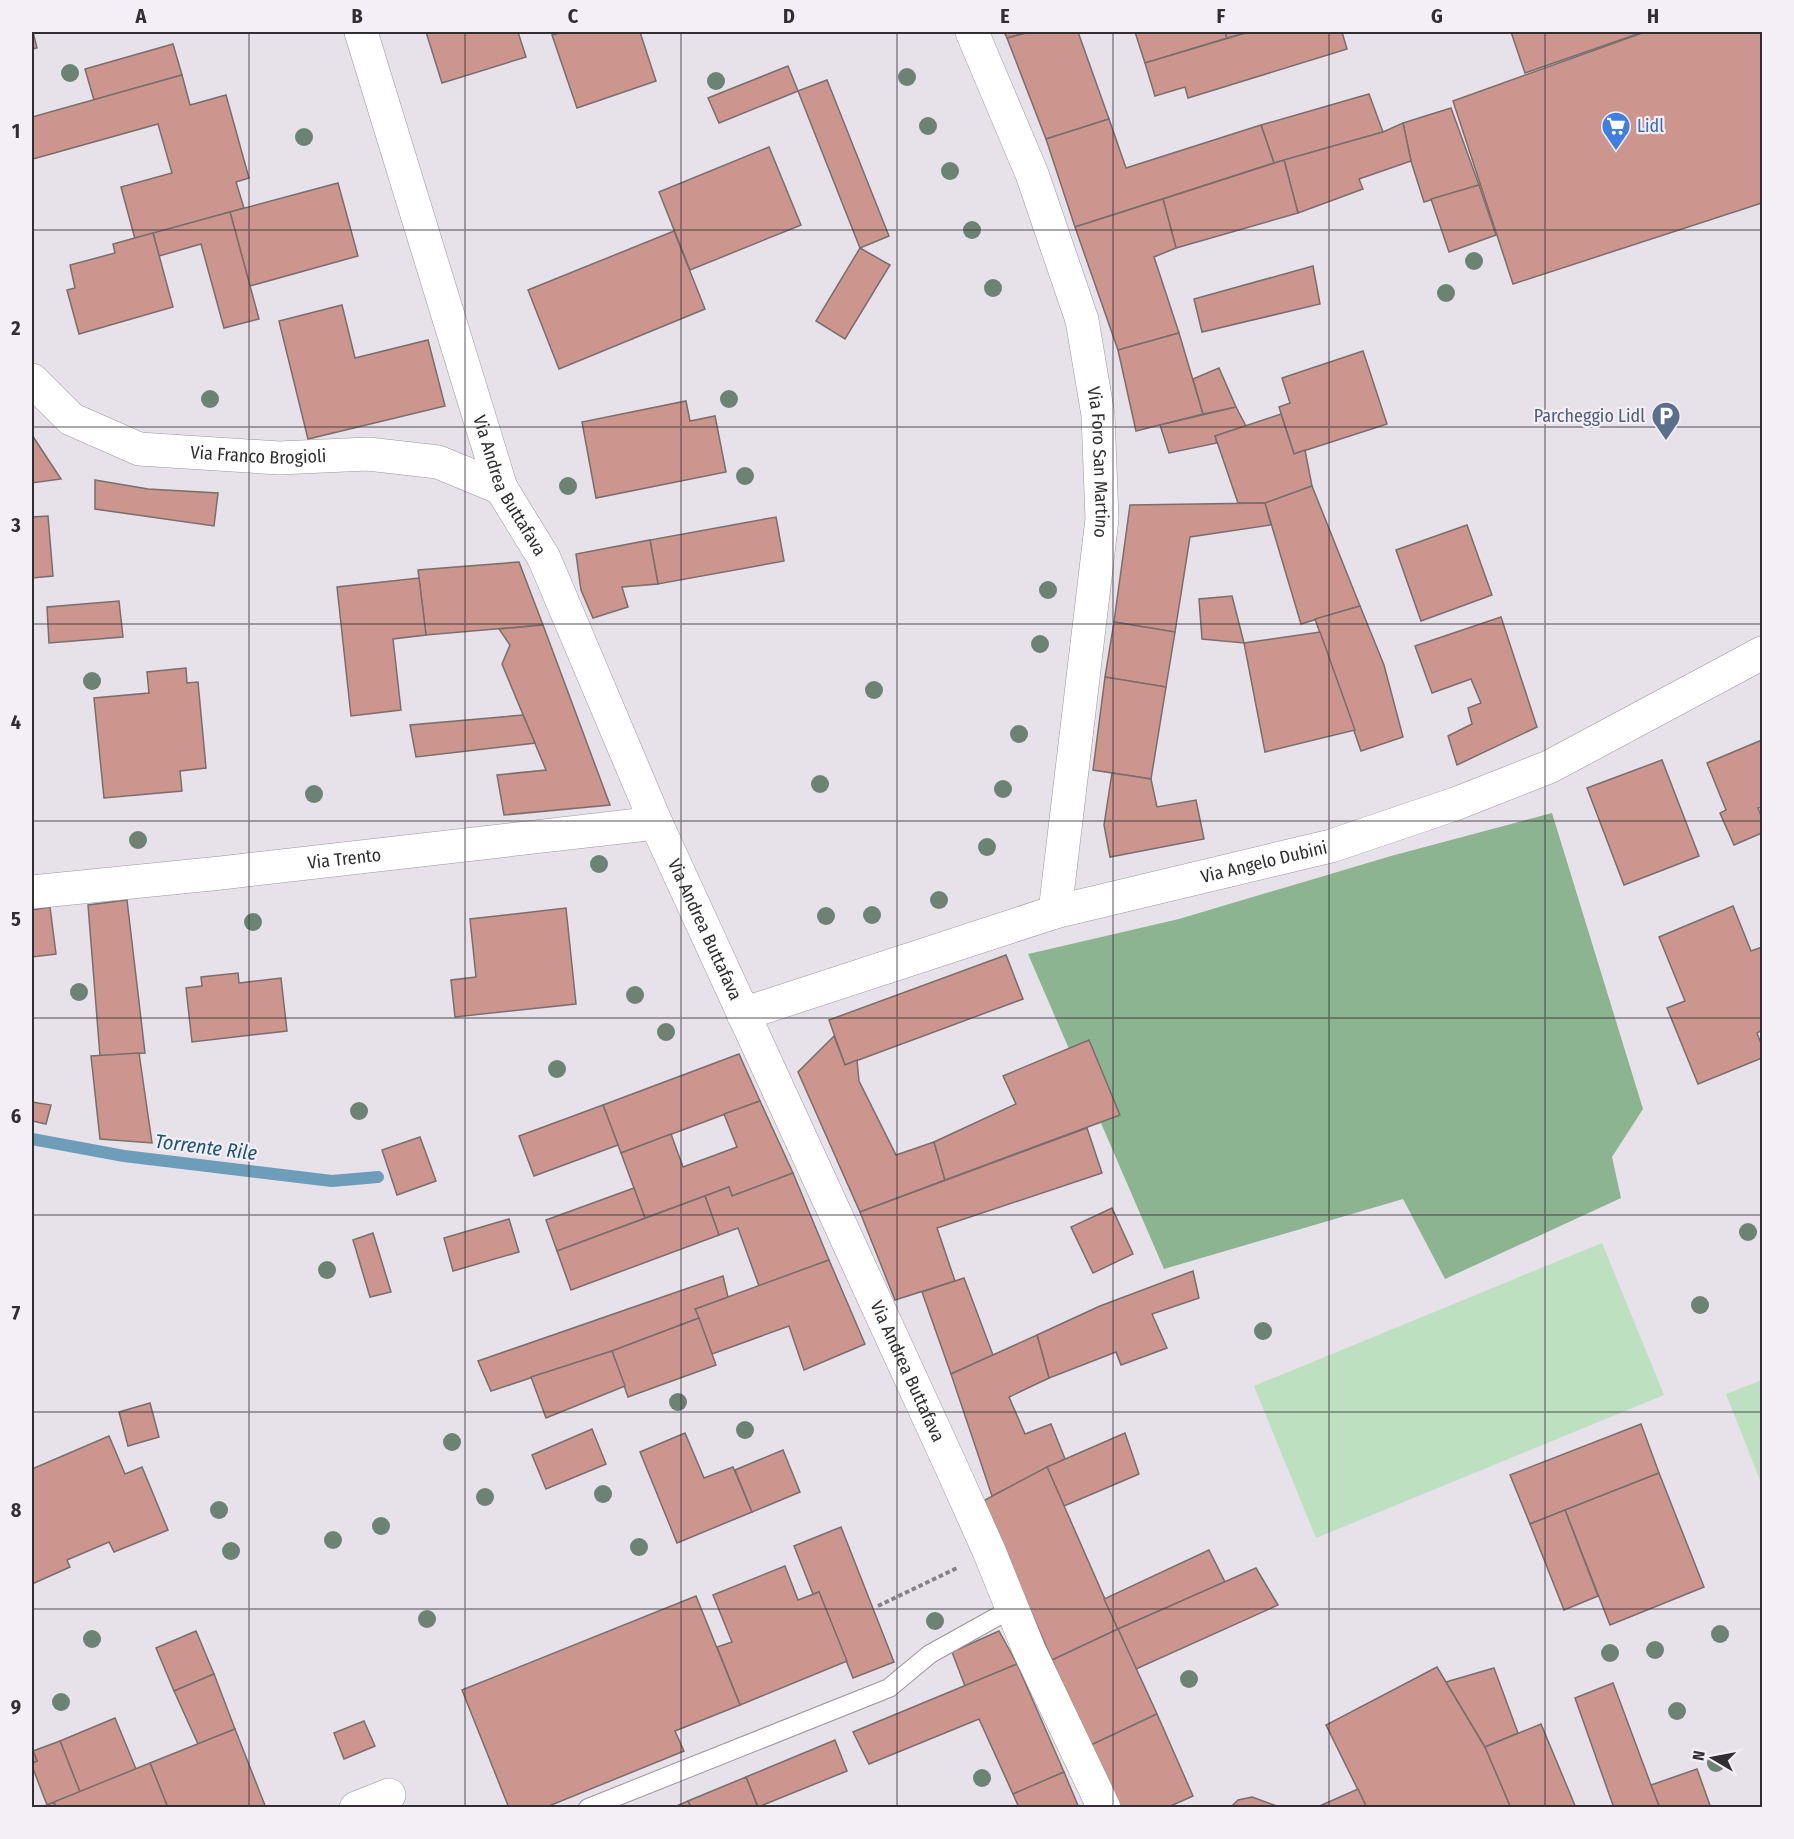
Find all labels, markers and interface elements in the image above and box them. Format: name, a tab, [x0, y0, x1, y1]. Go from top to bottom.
text: A	[135, 4, 148, 28]
text: B	[351, 4, 363, 28]
text: C	[568, 4, 579, 28]
text: D	[783, 4, 795, 28]
text: E	[1000, 4, 1010, 28]
text: F	[1217, 4, 1226, 28]
text: G	[1431, 4, 1443, 28]
text: H	[1647, 4, 1659, 28]
supermarket icon: Lidl	[1600, 110, 1632, 152]
place label: Lidl	[1637, 115, 1664, 137]
text: 1	[12, 119, 20, 143]
text: 2	[10, 316, 21, 340]
street label: Via Foro San Martino	[1082, 385, 1113, 539]
parking icon: Parcheggio Lidl	[1650, 400, 1682, 442]
place label: Parcheggio Lidl	[1534, 405, 1645, 427]
street label: Via Andrea Buttafava	[468, 413, 551, 560]
street label: Via Franco Brogioli	[190, 441, 327, 469]
text: 3	[10, 513, 21, 537]
text: 4	[11, 710, 21, 734]
street label: Via Angelo Dubini	[1198, 836, 1329, 888]
street label: Via Trento	[306, 844, 382, 874]
street label: Via Andrea Buttafava	[663, 855, 747, 1004]
text: 5	[11, 907, 21, 931]
text: 6	[11, 1104, 21, 1128]
water label: Torrente Rile	[154, 1129, 259, 1165]
street label: Via Andrea Buttafava	[866, 1297, 949, 1446]
text: 7	[12, 1301, 21, 1325]
text: 8	[11, 1498, 22, 1522]
text: 9	[11, 1695, 21, 1719]
north arrow	[1683, 1728, 1743, 1788]
text: N	[1689, 1749, 1709, 1762]

